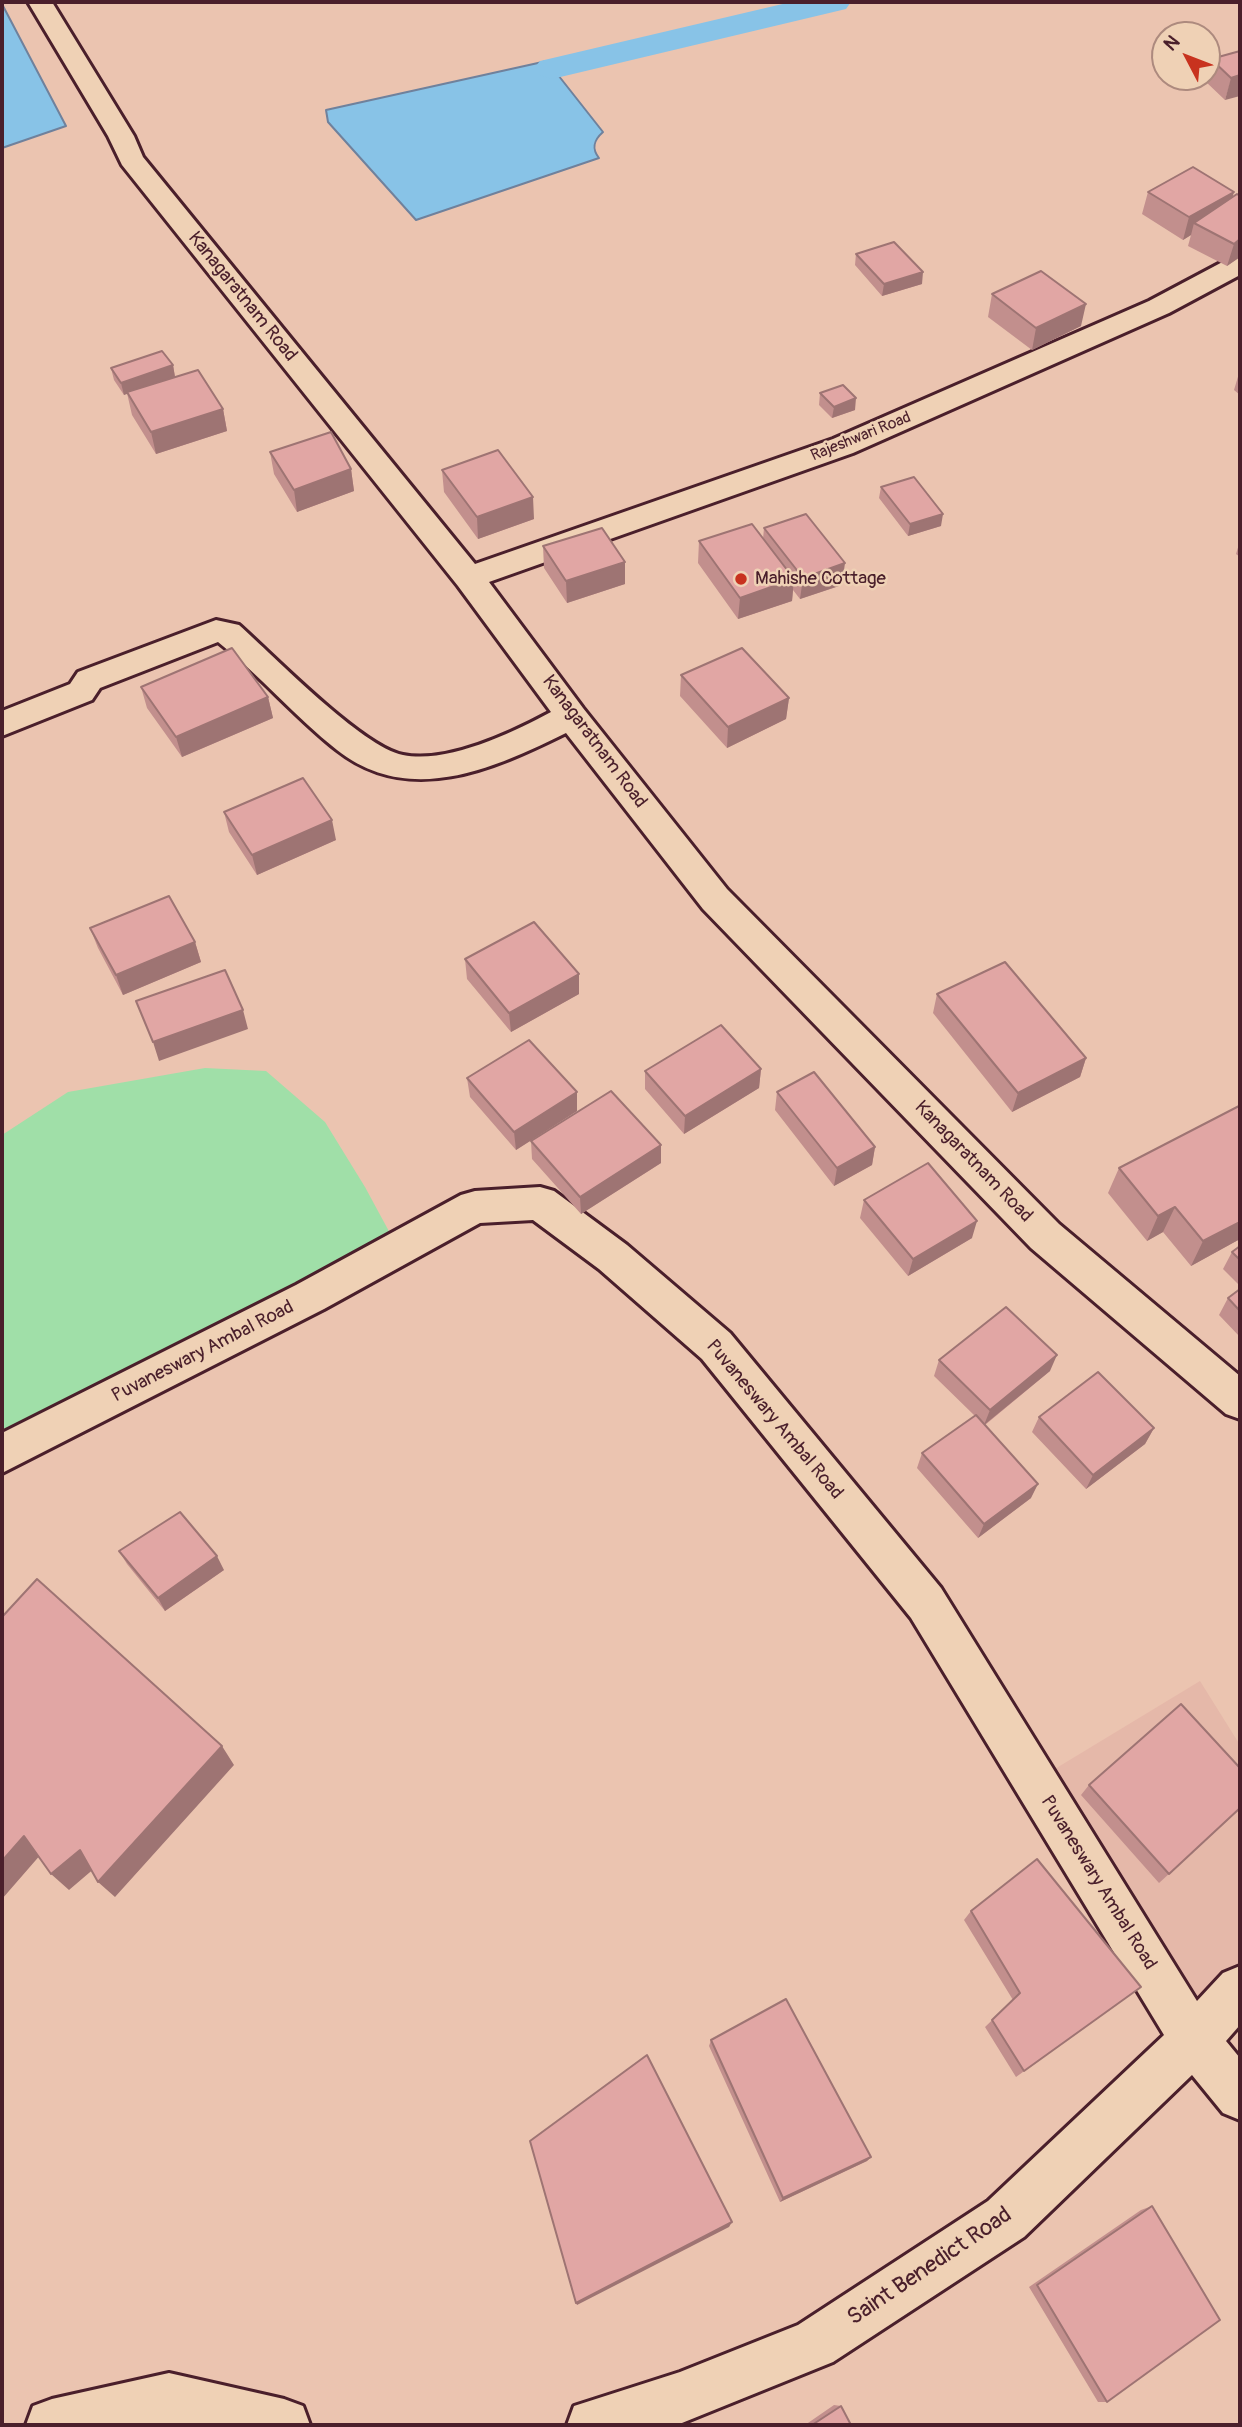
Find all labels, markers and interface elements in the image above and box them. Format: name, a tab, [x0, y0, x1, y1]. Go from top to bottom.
north arrow	[1151, 21, 1221, 91]
text: N	[1159, 30, 1185, 56]
street label: Kanagaratnam Road	[183, 228, 301, 366]
street label: Rajeshwari Road	[808, 408, 914, 466]
place label: Mahishe Cottage	[755, 568, 886, 590]
marker: Mahishe Cottage	[733, 571, 749, 587]
street label: Kanagaratnam Road	[537, 671, 651, 813]
street label: Kanagaratnam Road	[909, 1096, 1037, 1228]
street label: Puvaneswary Ambal Road	[108, 1296, 298, 1408]
street label: Puvaneswary Ambal Road	[701, 1336, 847, 1504]
street label: Puvaneswary Ambal Road	[1035, 1792, 1161, 1974]
street label: Saint Benedict Road	[843, 2202, 1017, 2332]

